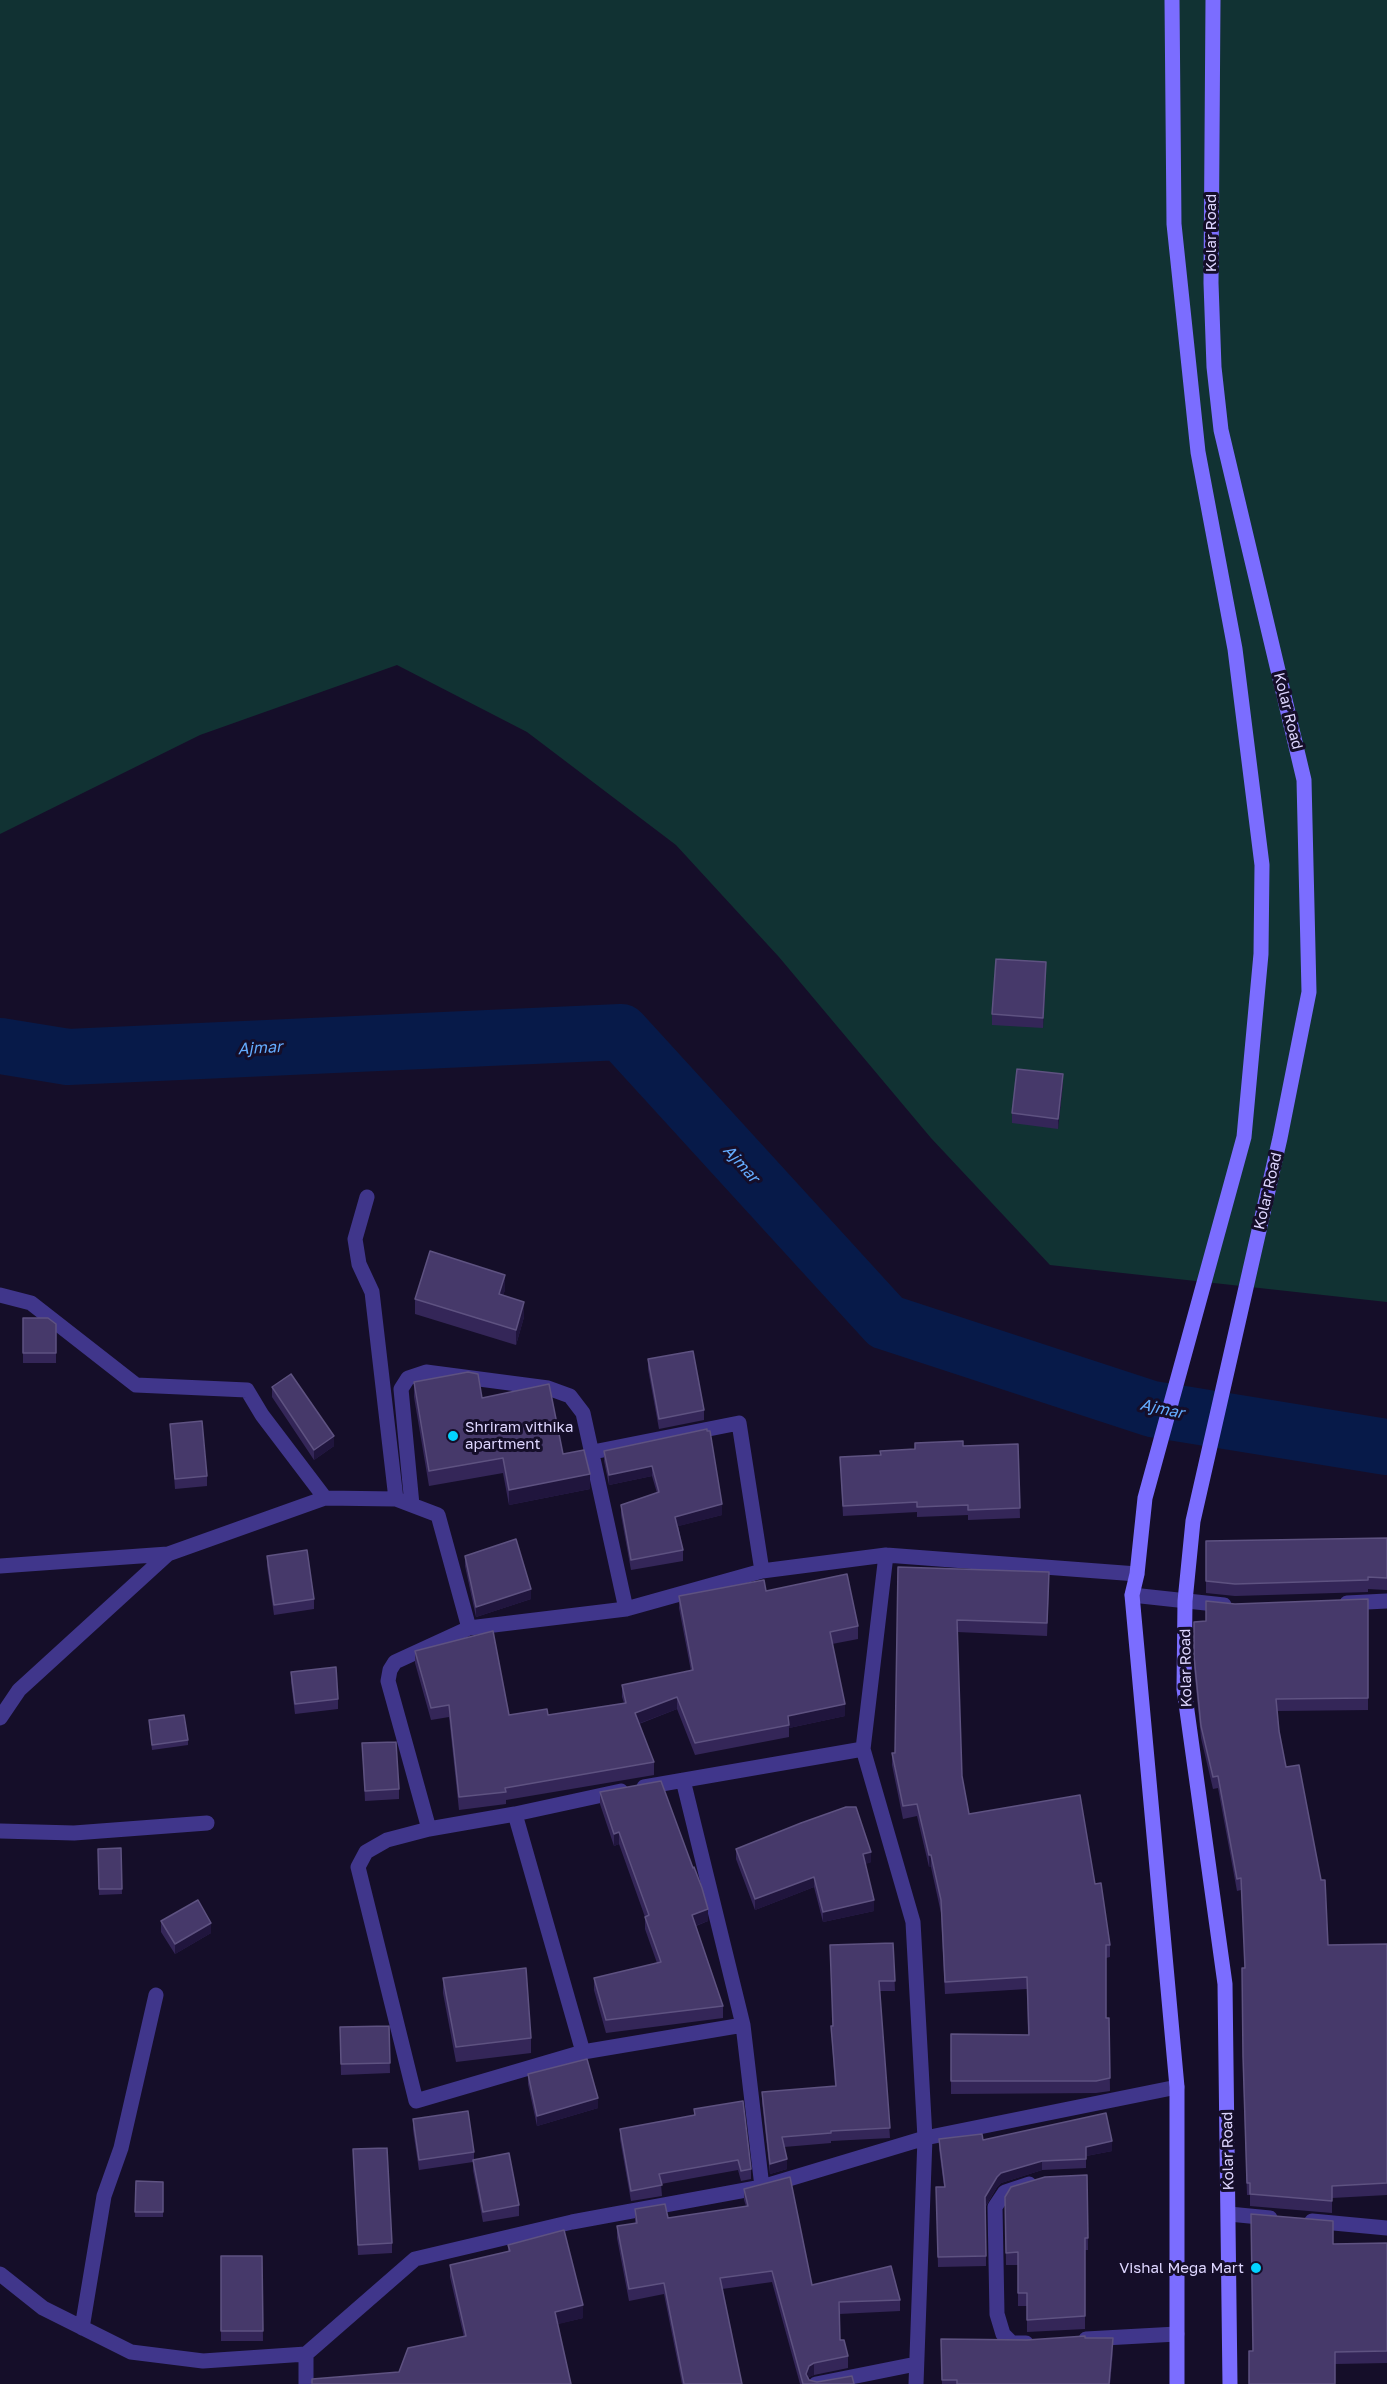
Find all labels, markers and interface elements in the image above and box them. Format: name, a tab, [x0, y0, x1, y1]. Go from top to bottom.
street label: Kolar Road	[1202, 194, 1220, 272]
street label: Kolar Road	[1270, 671, 1306, 751]
water label: Ajmar	[237, 1037, 283, 1059]
water label: Ajmar	[719, 1141, 763, 1187]
street label: Kolar Road	[1250, 1151, 1286, 1231]
water label: Ajmar	[1138, 1395, 1186, 1423]
place label: Shriram vithika apartment	[465, 1418, 573, 1453]
marker: Shriram vithika apartment	[446, 1429, 460, 1443]
street label: Kolar Road	[1176, 1629, 1196, 1707]
street label: Kolar Road	[1218, 2112, 1238, 2190]
place label: Vishal Mega Mart	[1119, 2259, 1244, 2277]
marker: Vishal Mega Mart	[1249, 2261, 1263, 2275]

